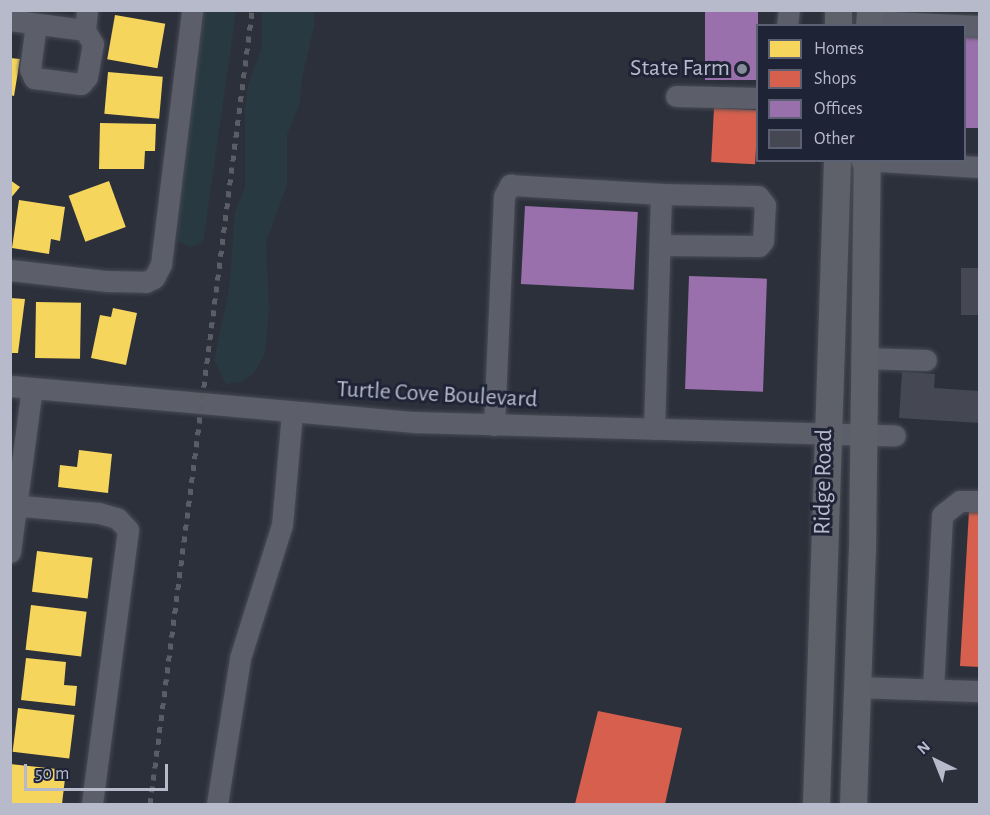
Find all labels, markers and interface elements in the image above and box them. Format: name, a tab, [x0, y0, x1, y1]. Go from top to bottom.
legend	[756, 24, 966, 162]
text: Homes	[814, 40, 864, 58]
place label: State Farm	[630, 55, 730, 83]
marker: State Farm	[735, 62, 749, 76]
text: Shops	[814, 70, 856, 88]
text: Offices	[814, 100, 863, 118]
text: Other	[814, 130, 855, 148]
street label: Turtle Cove Boulevard	[336, 375, 538, 415]
street label: Ridge Road	[809, 429, 839, 535]
north arrow	[906, 731, 966, 791]
text: N	[914, 738, 933, 757]
scale bar	[27, 752, 171, 790]
text: 50 m	[35, 765, 69, 783]

